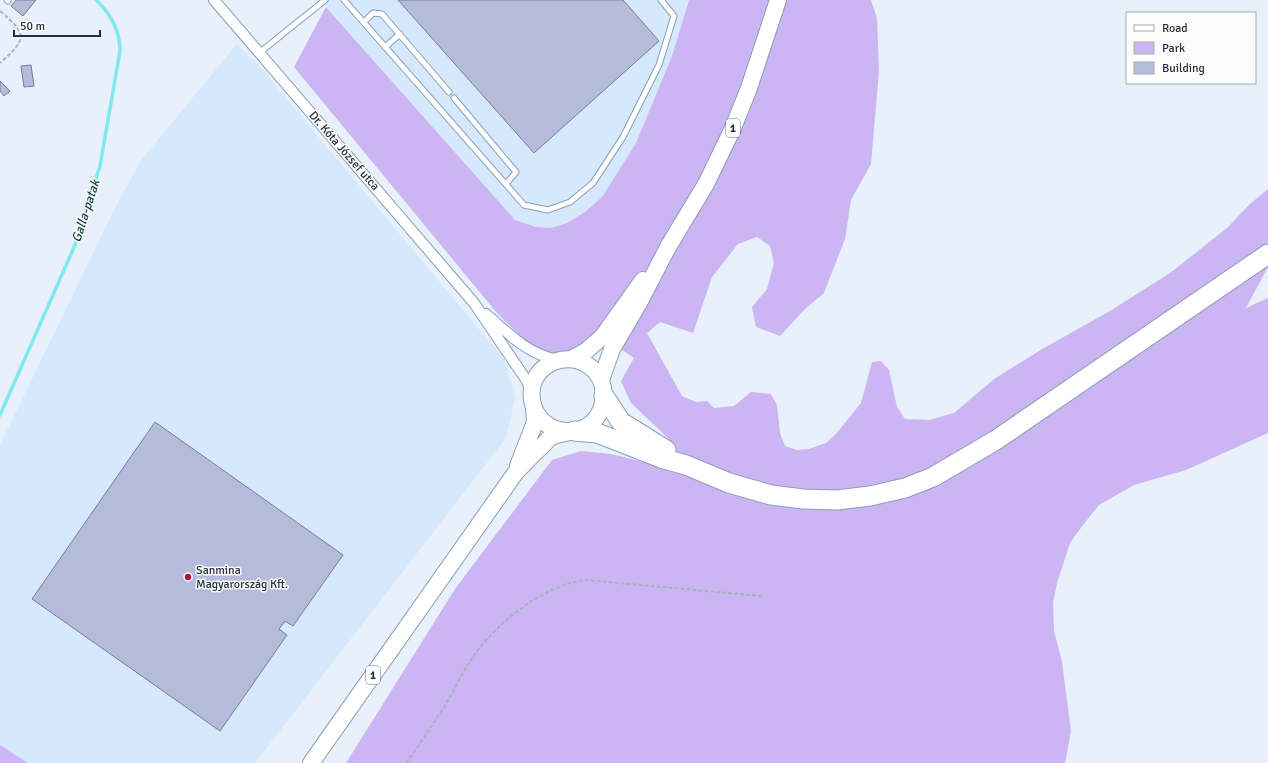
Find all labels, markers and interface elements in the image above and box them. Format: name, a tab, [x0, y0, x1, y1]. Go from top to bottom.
scale bar	[14, 12, 100, 38]
legend	[1126, 12, 1256, 84]
text: 50 m	[20, 19, 45, 34]
text: Road	[1162, 21, 1188, 36]
text: Park	[1162, 41, 1185, 56]
text: Building	[1162, 61, 1205, 76]
street label: Dr. Kóta József utca	[305, 108, 383, 194]
road number: 1	[726, 119, 740, 137]
water label: Galla-patak	[68, 176, 104, 244]
place label: Sanmina Magyarország Kft.	[196, 563, 288, 592]
marker: Sanmina Magyarország Kft.	[183, 572, 193, 582]
road number: 1	[366, 666, 380, 684]

